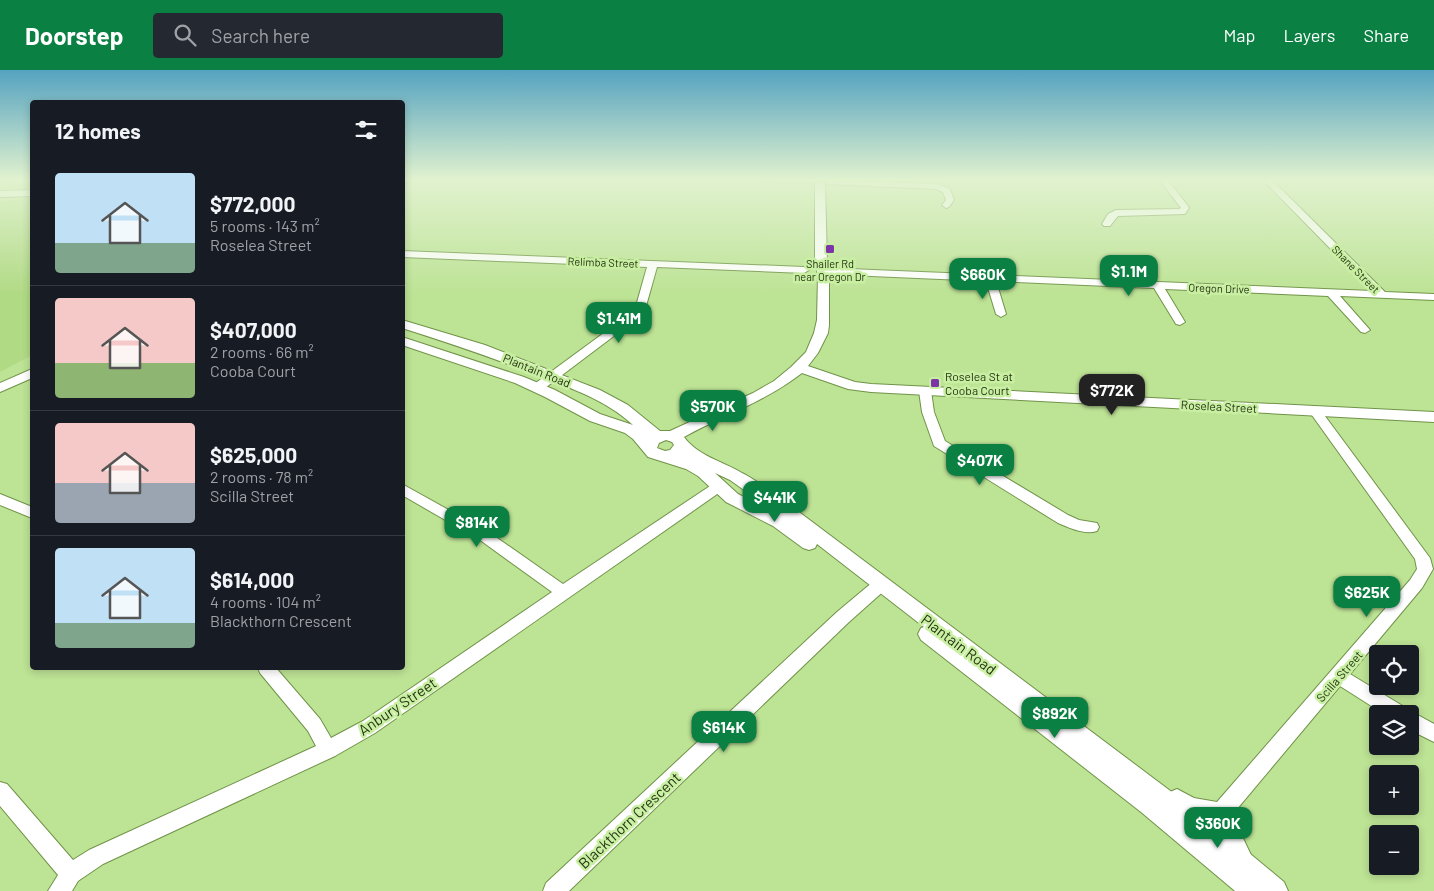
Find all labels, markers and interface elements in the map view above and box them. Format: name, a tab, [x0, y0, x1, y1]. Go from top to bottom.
search box	[153, 13, 503, 58]
text: Doorstep	[25, 21, 123, 50]
icon: search	[171, 21, 199, 49]
text: Search here	[211, 24, 310, 47]
text: Map	[1223, 24, 1255, 46]
text: Layers	[1283, 24, 1336, 46]
text: Share	[1364, 24, 1409, 46]
icon: filters	[352, 116, 380, 144]
text: 12 homes	[55, 118, 141, 143]
text: $772,000	[210, 191, 296, 216]
icon: home	[95, 193, 155, 253]
text: 5 rooms · 143 m²	[210, 216, 320, 235]
text: Roselea Street	[210, 235, 312, 254]
marker: Shailer Rd near Oregon Dr	[824, 243, 836, 255]
street label: Shane Street	[1330, 243, 1382, 295]
street label: Relimba Street	[567, 254, 639, 270]
pin: $1.1M	[1094, 254, 1164, 297]
place label: Shailer Rd near Oregon Dr	[795, 257, 865, 283]
pin: $660K	[948, 258, 1018, 300]
text: $1.1M	[1111, 261, 1147, 280]
text: $660K	[960, 264, 1006, 283]
street label: Oregon Drive	[1188, 280, 1250, 296]
pin: $1.41M	[578, 302, 660, 344]
text: $1.41M	[597, 308, 641, 327]
text: $407,000	[210, 317, 297, 342]
icon: home	[95, 318, 155, 378]
text: 2 rooms · 66 m²	[210, 342, 314, 361]
street label: Plantain Road	[501, 350, 573, 390]
text: Cooba Court	[210, 361, 296, 380]
place label: Roselea St at Cooba Court	[945, 369, 1013, 397]
pin: $772K	[1077, 374, 1147, 416]
marker: Roselea St at Cooba Court	[929, 377, 941, 389]
text: $772K	[1090, 380, 1134, 399]
pin: $570K	[678, 390, 748, 432]
text: $570K	[691, 396, 735, 415]
street label: Roselea Street	[1180, 397, 1258, 415]
text: $625,000	[210, 442, 297, 467]
icon: home	[95, 443, 155, 503]
pin: $407K	[945, 444, 1015, 486]
text: $407K	[957, 450, 1003, 469]
text: 2 rooms · 78 m²	[210, 467, 313, 486]
pin: $441K	[740, 480, 810, 523]
text: Scilla Street	[210, 486, 294, 505]
text: $441K	[754, 487, 796, 506]
pin: $814K	[442, 506, 512, 548]
text: $814K	[456, 512, 499, 531]
text: $614,000	[210, 567, 294, 592]
icon: home	[95, 568, 155, 628]
pin: $625K	[1332, 576, 1402, 618]
text: $625K	[1344, 582, 1390, 601]
text: 4 rooms · 104 m²	[210, 592, 321, 611]
street label: Plantain Road	[918, 610, 1000, 678]
text: Blackthorn Crescent	[210, 611, 352, 630]
map controls	[1369, 645, 1419, 875]
button: locate	[1369, 645, 1419, 695]
street label: Scilla Street	[1313, 648, 1365, 704]
street label: Anbury Street	[355, 673, 439, 739]
pin: $892K	[1020, 696, 1090, 739]
text: $892K	[1032, 703, 1078, 722]
button: layers	[1369, 705, 1419, 755]
pin: $614K	[689, 710, 759, 753]
text: $614K	[703, 717, 746, 736]
button: +	[1369, 765, 1419, 815]
street label: Blackthorn Crescent	[574, 768, 684, 872]
pin: $360K	[1183, 806, 1253, 849]
text: $360K	[1195, 813, 1241, 832]
button: −	[1369, 825, 1419, 875]

